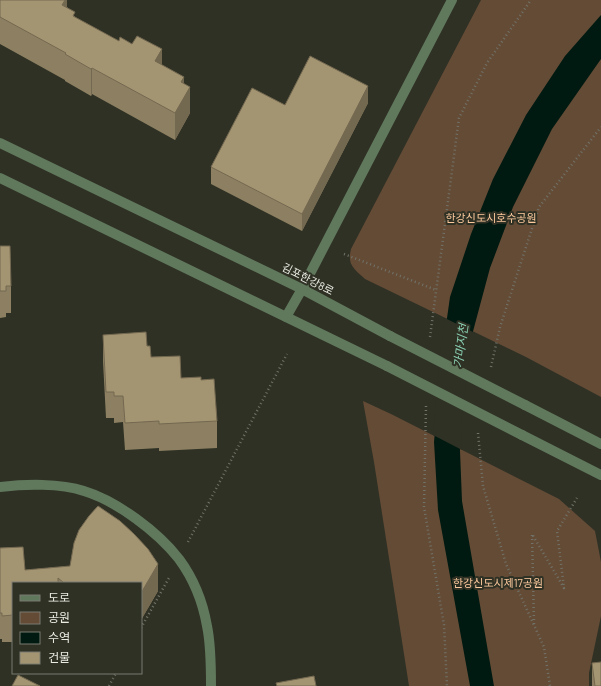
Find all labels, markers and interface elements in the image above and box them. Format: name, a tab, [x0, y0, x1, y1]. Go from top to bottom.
park label: 한강신도시호수공원	[445, 211, 537, 224]
street label: 김포한강8로	[280, 260, 336, 297]
water label: 가마지천	[450, 321, 470, 369]
park label: 한강신도시제17공원	[453, 576, 543, 589]
legend	[12, 582, 142, 674]
text: 도로	[48, 590, 70, 604]
text: 공원	[48, 610, 70, 624]
text: 수역	[48, 630, 70, 644]
text: 건물	[48, 650, 70, 664]

